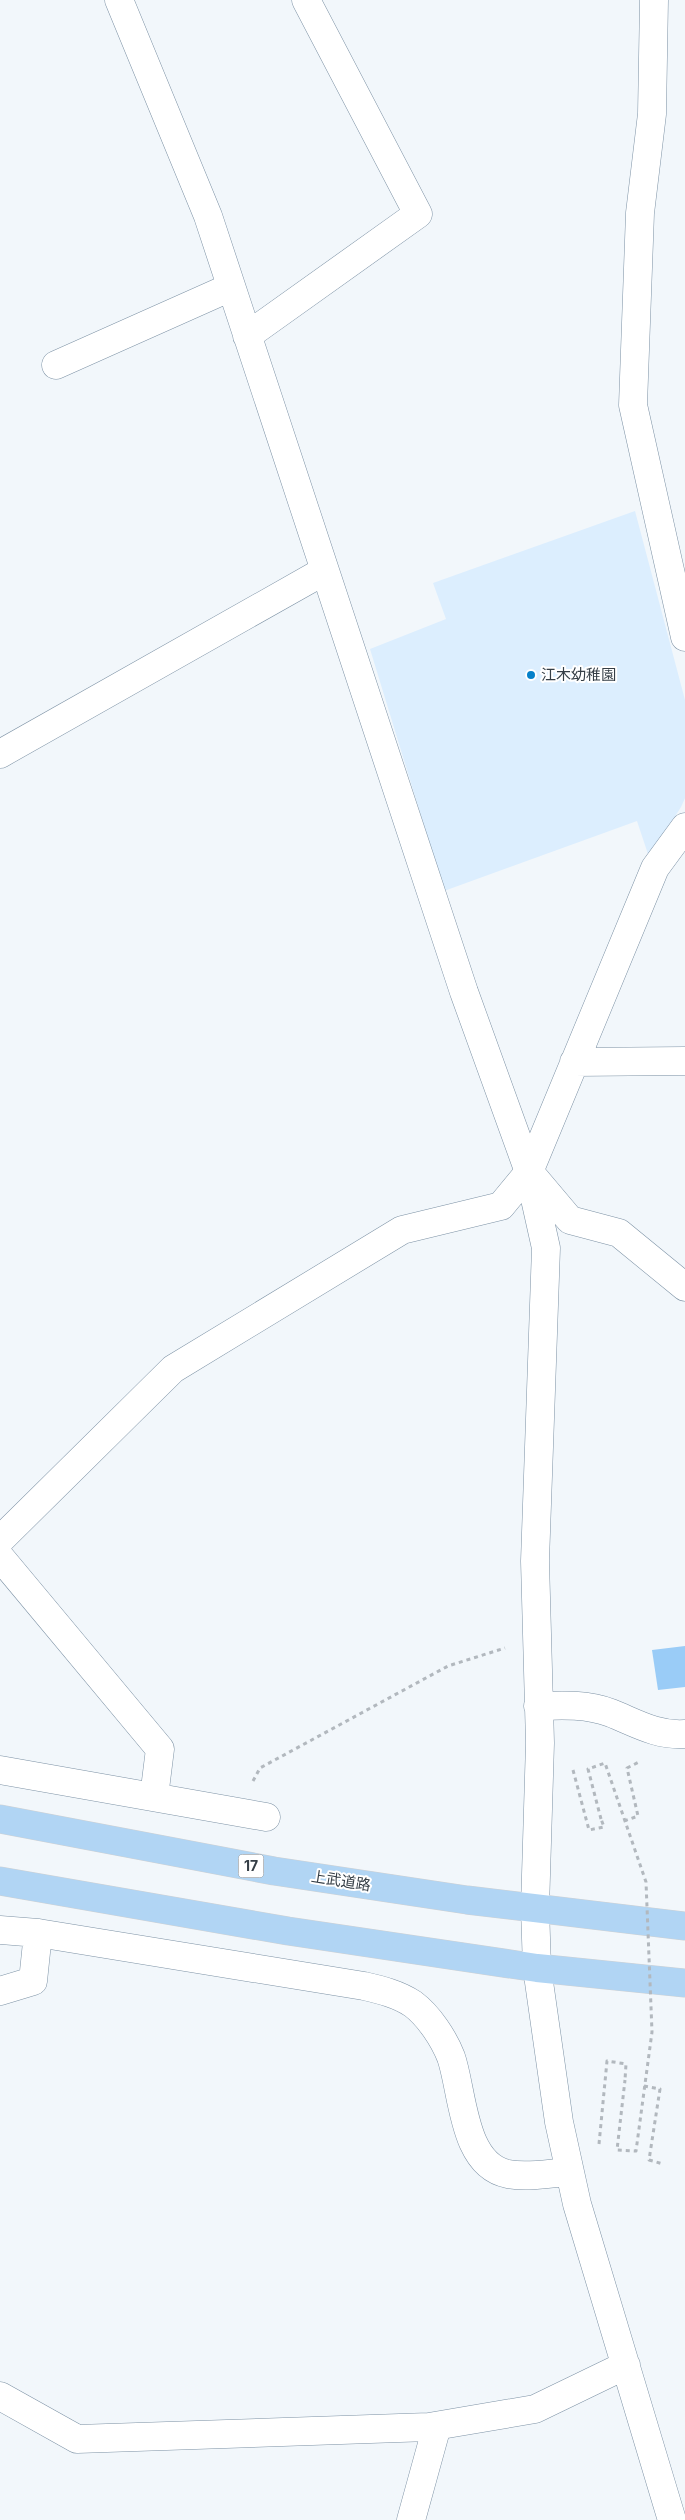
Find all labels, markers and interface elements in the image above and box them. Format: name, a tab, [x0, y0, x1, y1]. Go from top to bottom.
place label: 江木幼稚園	[541, 665, 616, 684]
marker: 江木幼稚園	[525, 669, 537, 681]
road number: 17	[238, 1854, 264, 1878]
street label: 上武道路	[310, 1866, 372, 1895]

